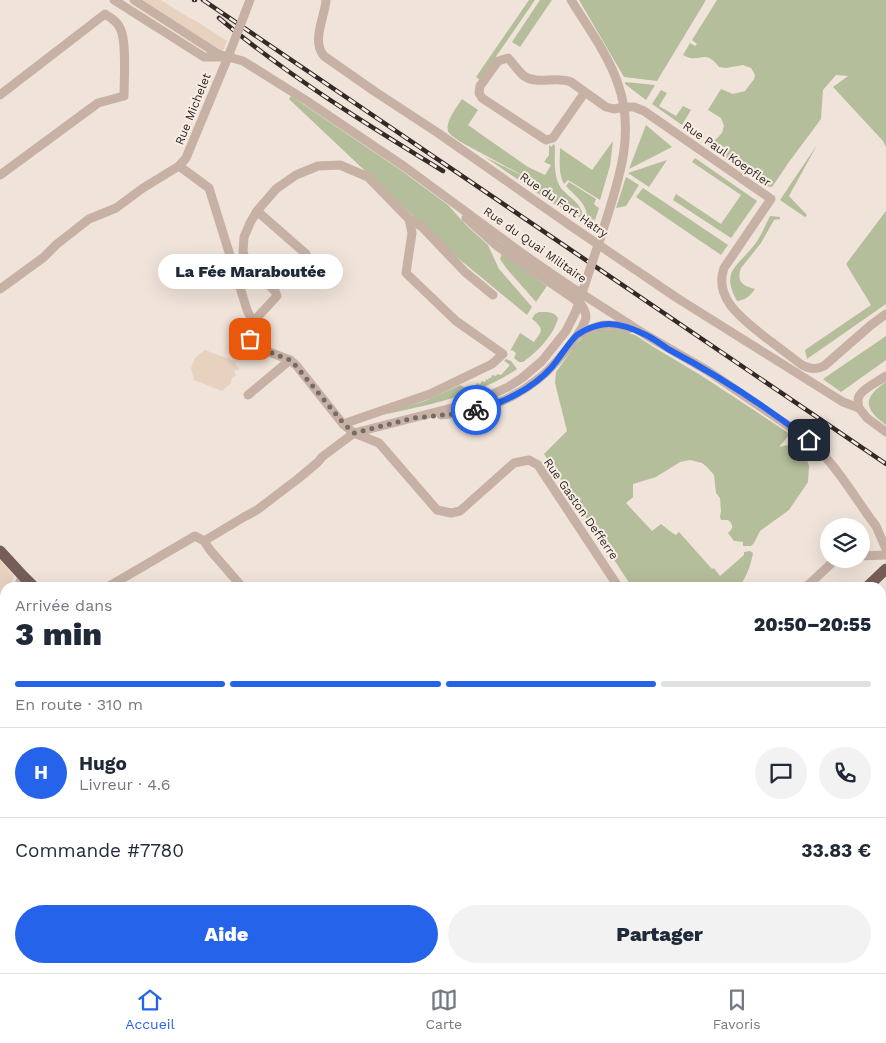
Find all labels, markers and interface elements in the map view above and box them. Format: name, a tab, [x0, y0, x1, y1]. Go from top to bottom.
street label: Rue Michelet	[172, 71, 214, 147]
street label: Rue Paul Koepfler	[680, 118, 774, 190]
street label: Rue du Fort Hatry	[517, 169, 611, 241]
street label: Rue du Quai Militaire	[481, 204, 589, 286]
callout: La Fée Maraboutée	[158, 254, 342, 289]
text: La Fée Maraboutée	[175, 262, 326, 281]
pin	[229, 318, 271, 360]
icon: bag	[236, 325, 264, 353]
courier	[451, 385, 501, 435]
icon: bike	[462, 396, 490, 424]
pin	[788, 419, 830, 461]
icon: home	[795, 426, 823, 454]
street label: Rue Gaston Defferre	[541, 456, 621, 562]
map controls	[820, 518, 870, 568]
button: layers	[820, 518, 870, 568]
text: Arrivée dans	[15, 596, 113, 615]
text: 20:50–20:55	[754, 613, 871, 636]
text: 3 min	[15, 615, 102, 653]
text: En route · 310 m	[15, 695, 143, 714]
button: chat	[755, 747, 807, 799]
button: phone	[819, 747, 871, 799]
text: Hugo	[79, 752, 127, 775]
text: H	[34, 761, 48, 784]
text: Livreur · 4.6	[79, 775, 171, 794]
text: Commande #7780	[15, 839, 184, 862]
text: 33.83 €	[801, 839, 871, 862]
button: Aide	[15, 905, 438, 963]
button: Partager	[448, 905, 871, 963]
tab: Accueil	[125, 986, 175, 1032]
tab: Carte	[425, 986, 462, 1032]
tab: Favoris	[713, 986, 761, 1032]

